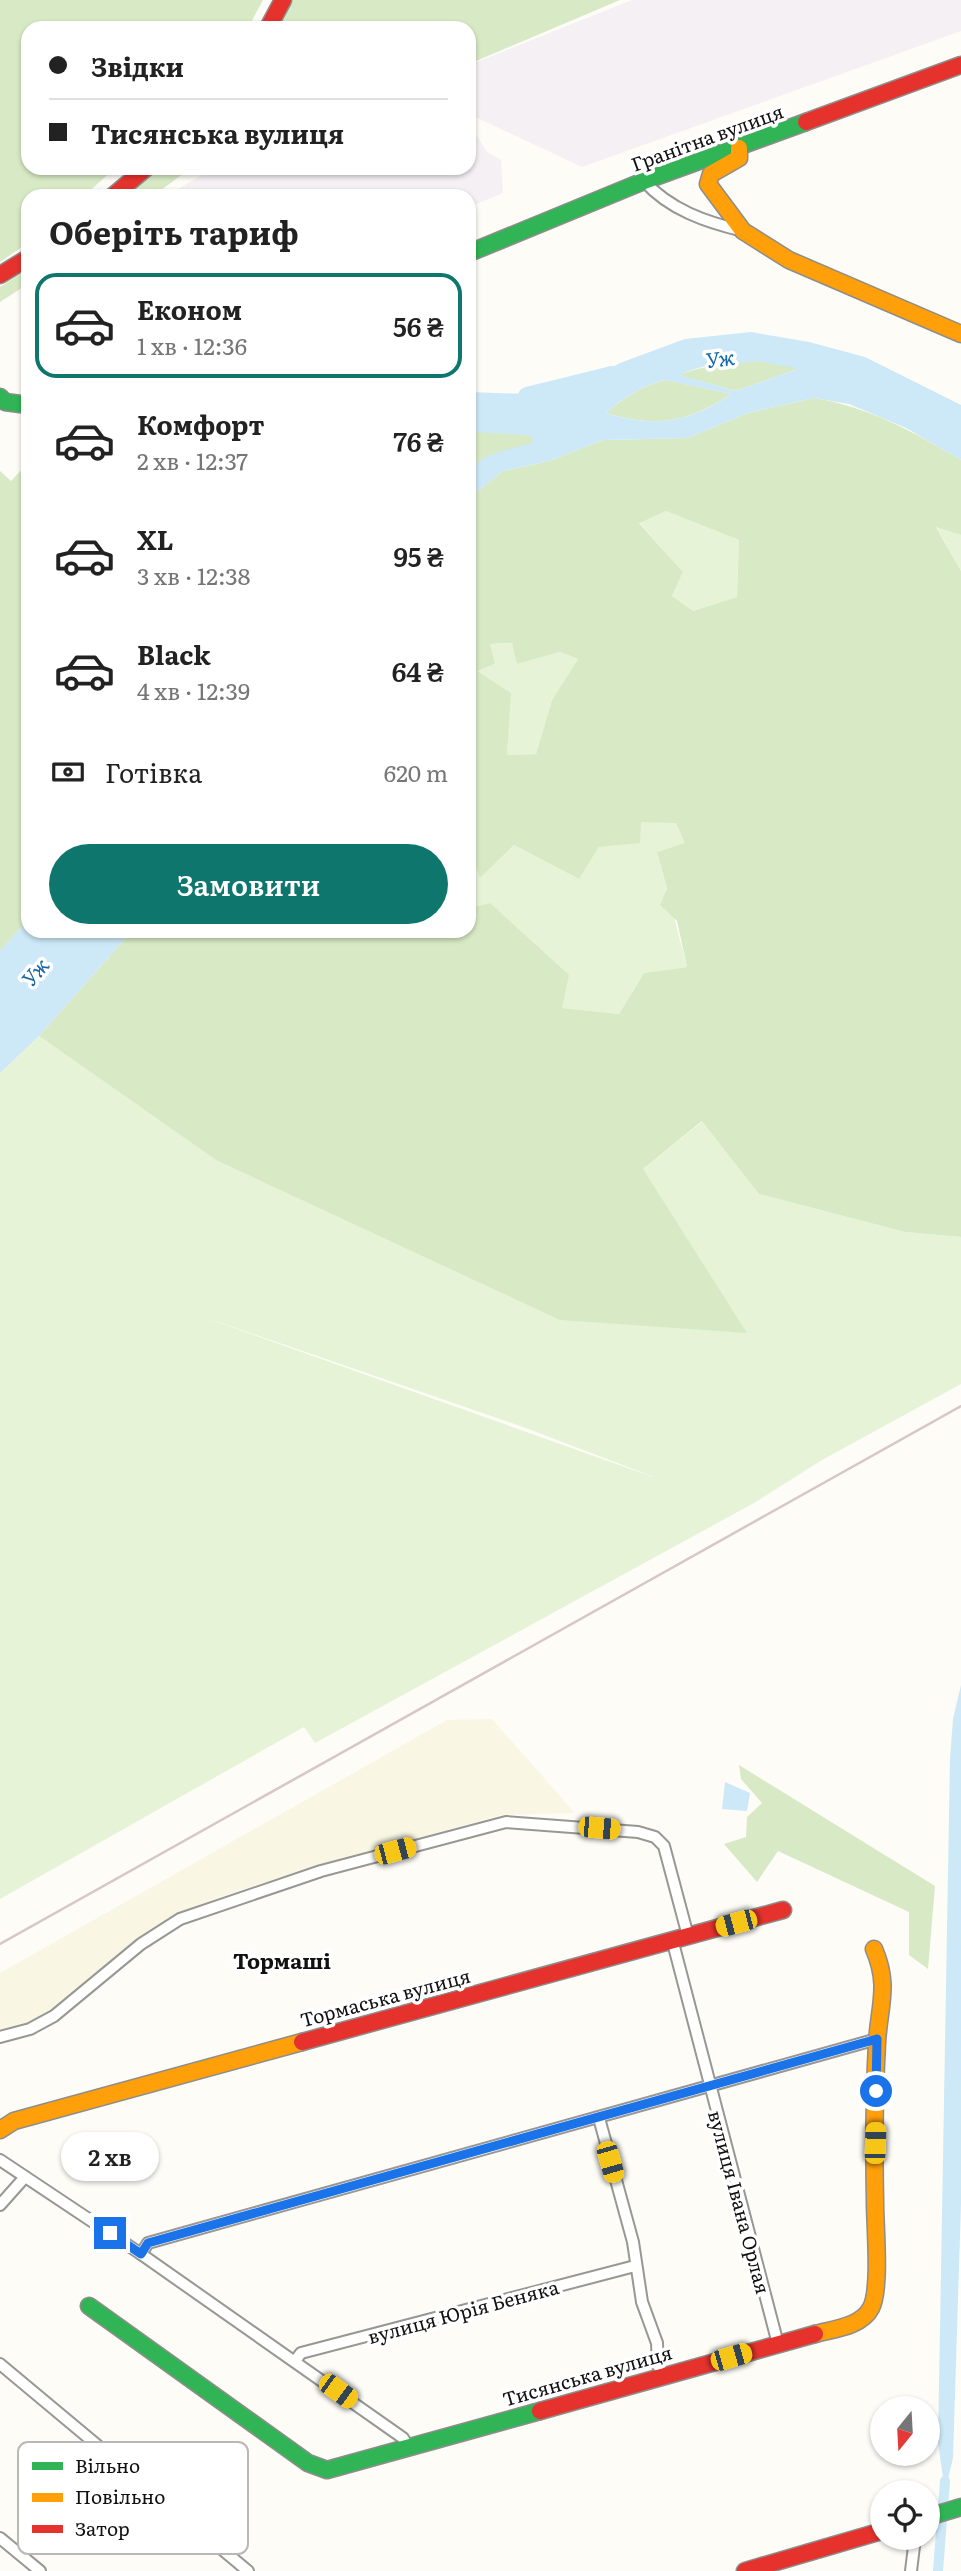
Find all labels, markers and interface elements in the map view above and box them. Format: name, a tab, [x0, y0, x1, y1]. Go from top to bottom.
text: Звідки	[91, 46, 184, 85]
street label: Гранітна вулиця	[627, 96, 787, 178]
text: Тисянська вулиця	[91, 113, 344, 152]
text: Оберіть тариф	[49, 207, 299, 255]
text: Економ	[137, 289, 242, 328]
icon: car	[53, 294, 116, 357]
text: 56 ₴	[393, 306, 444, 345]
text: 1 хв · 12:36	[137, 328, 247, 362]
water label: Уж	[704, 340, 736, 374]
text: Комфорт	[137, 404, 264, 443]
icon: car	[53, 409, 116, 472]
text: 76 ₴	[393, 421, 444, 460]
text: 2 хв · 12:37	[137, 443, 248, 477]
text: XL	[137, 519, 174, 558]
icon: car	[53, 524, 116, 587]
text: 95 ₴	[393, 536, 444, 575]
text: 3 хв · 12:38	[137, 558, 250, 592]
text: Black	[137, 634, 211, 673]
icon: car	[53, 639, 116, 702]
text: 64 ₴	[392, 651, 444, 690]
text: 4 хв · 12:39	[137, 673, 250, 707]
text: Готівка	[105, 752, 202, 791]
icon: cash	[49, 753, 87, 791]
text: 620 m	[384, 755, 448, 789]
button: Замовити	[49, 844, 448, 924]
water label: Уж	[13, 950, 55, 992]
car	[578, 1816, 621, 1840]
car	[372, 1835, 419, 1867]
car	[713, 1907, 760, 1939]
district label: Тормаші	[233, 1944, 331, 1975]
street label: Тормаська вулиця	[297, 1961, 473, 2033]
route start	[860, 2075, 892, 2107]
street label: вулиця Івана Орлая	[702, 2107, 778, 2297]
car	[864, 2122, 887, 2164]
callout: 2 хв	[61, 2132, 159, 2180]
text: 2 хв	[88, 2139, 132, 2173]
car	[595, 2139, 626, 2185]
route end	[94, 2217, 126, 2249]
street label: вулиця Юрія Беняка	[364, 2272, 562, 2350]
street label: Тисянська вулиця	[499, 2337, 675, 2413]
car	[708, 2341, 755, 2373]
car	[315, 2370, 362, 2412]
north arrow	[870, 2396, 940, 2466]
map controls	[870, 2396, 940, 2550]
legend	[18, 2442, 248, 2554]
text: Вільно	[75, 2451, 140, 2479]
button: locate	[870, 2480, 940, 2550]
text: Повільно	[75, 2482, 165, 2510]
text: Затор	[75, 2514, 130, 2542]

